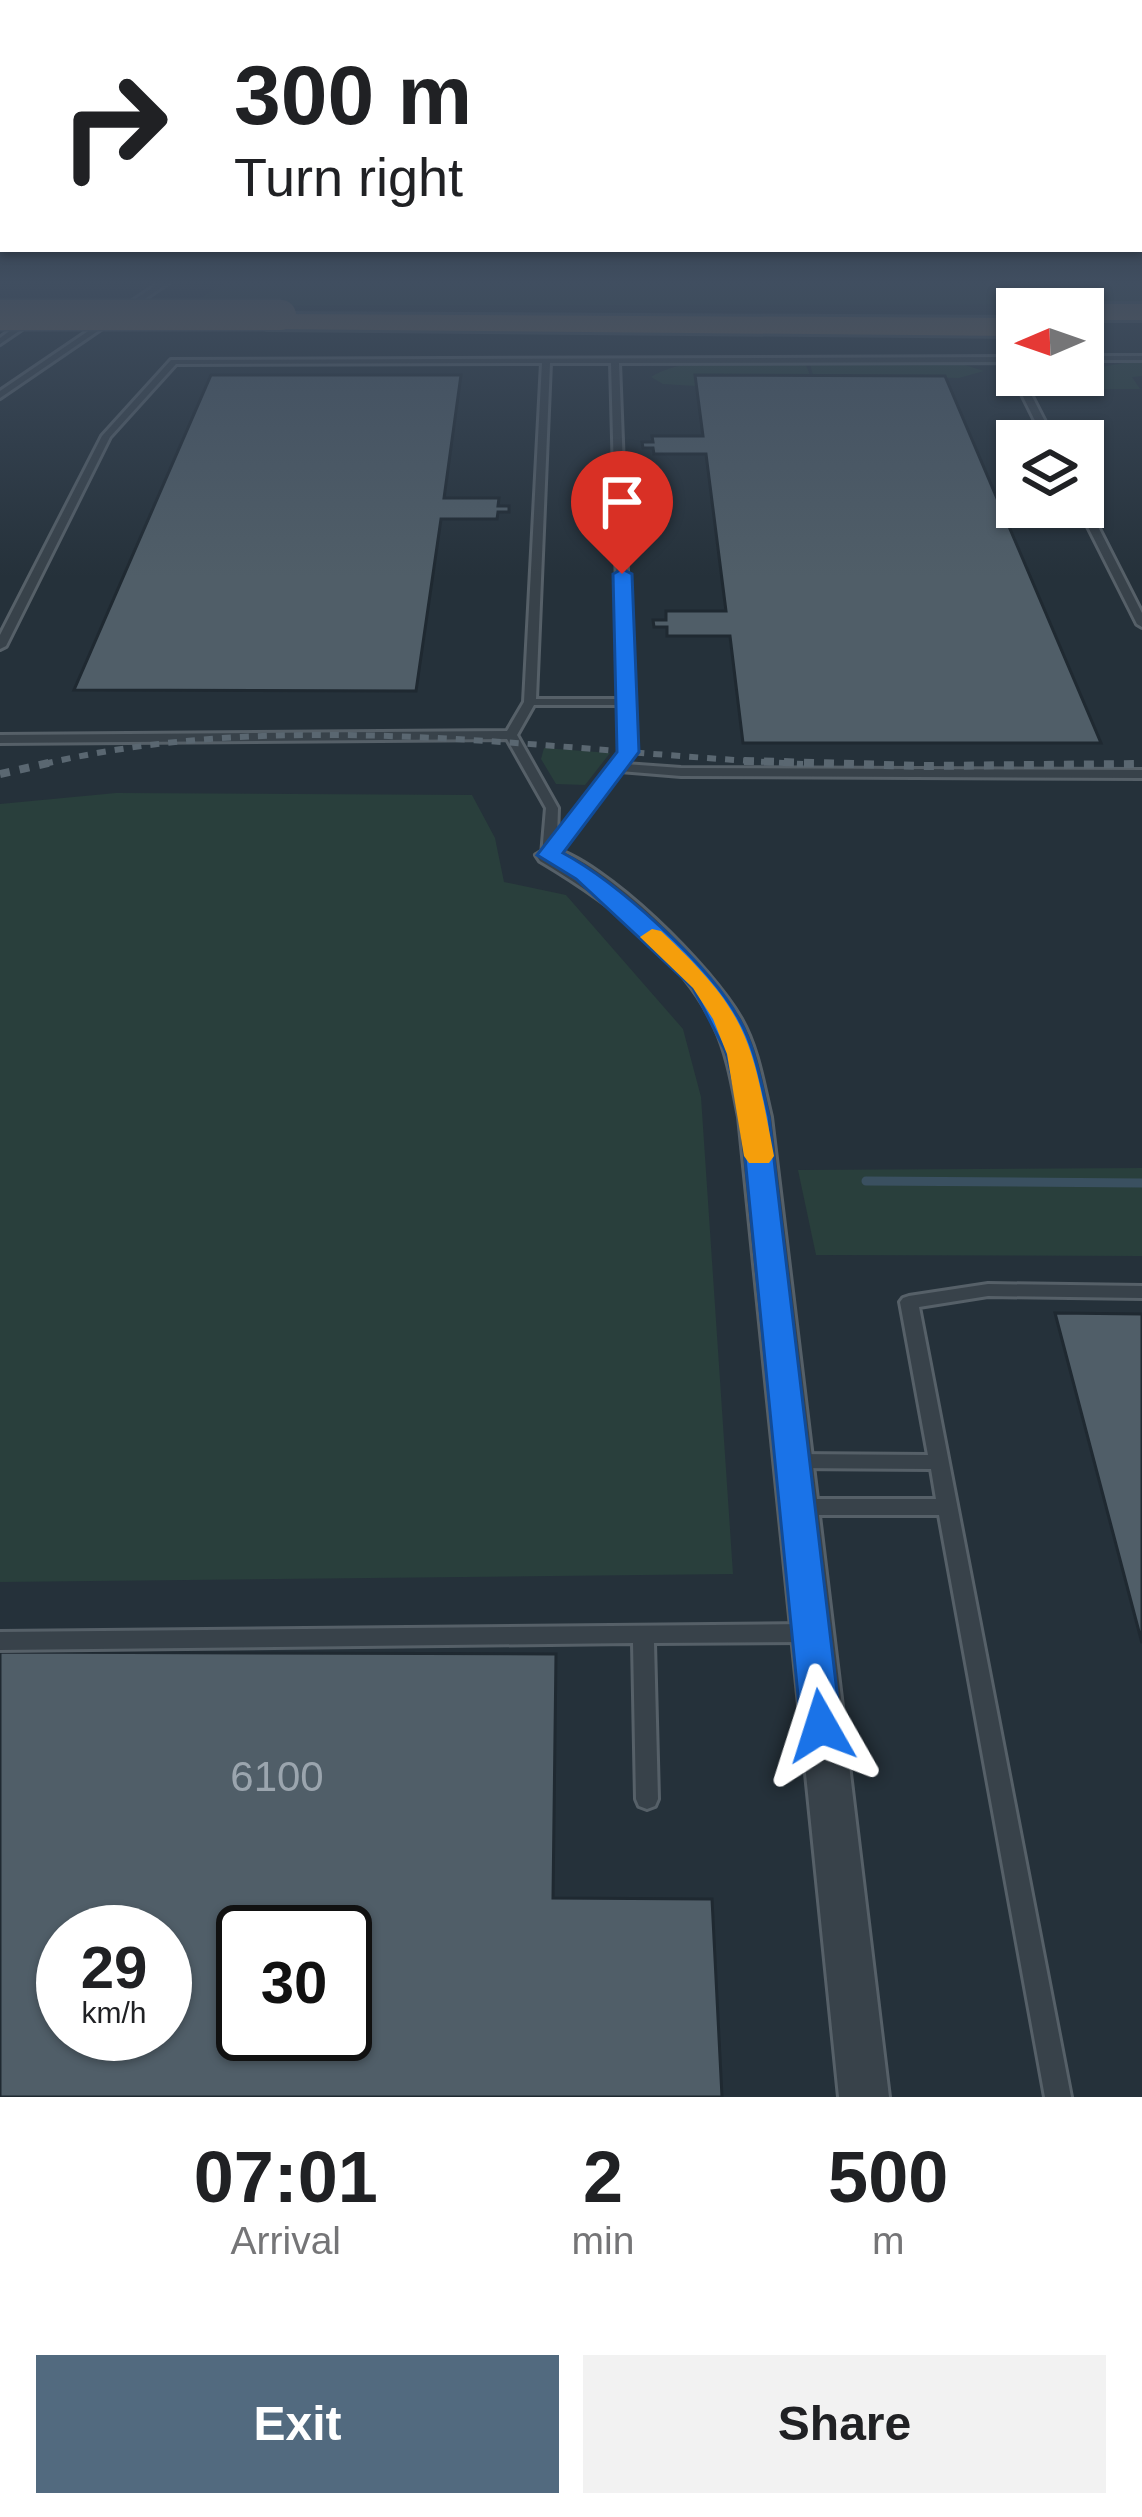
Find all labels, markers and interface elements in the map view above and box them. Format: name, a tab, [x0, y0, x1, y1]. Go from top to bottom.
icon: right	[36, 48, 192, 204]
text: 300 m	[234, 48, 472, 142]
text: Turn right	[234, 147, 463, 207]
north arrow	[996, 288, 1104, 396]
map controls	[996, 288, 1104, 528]
button: layers	[996, 420, 1104, 528]
pin	[571, 451, 673, 574]
icon: arrive	[589, 469, 655, 535]
position arrow	[758, 1663, 884, 1789]
house number: 6100	[230, 1753, 324, 1800]
speed limit sign: 30	[216, 1905, 372, 2061]
text: 29	[81, 1934, 147, 2001]
text: km/h	[81, 1996, 147, 2029]
text: 07:01	[194, 2137, 378, 2217]
text: 2	[583, 2137, 623, 2217]
text: 500	[828, 2137, 948, 2217]
text: Arrival	[231, 2219, 341, 2262]
text: min	[572, 2219, 634, 2262]
text: m	[872, 2219, 904, 2262]
button: Exit	[36, 2355, 559, 2493]
button: Share	[583, 2355, 1106, 2493]

